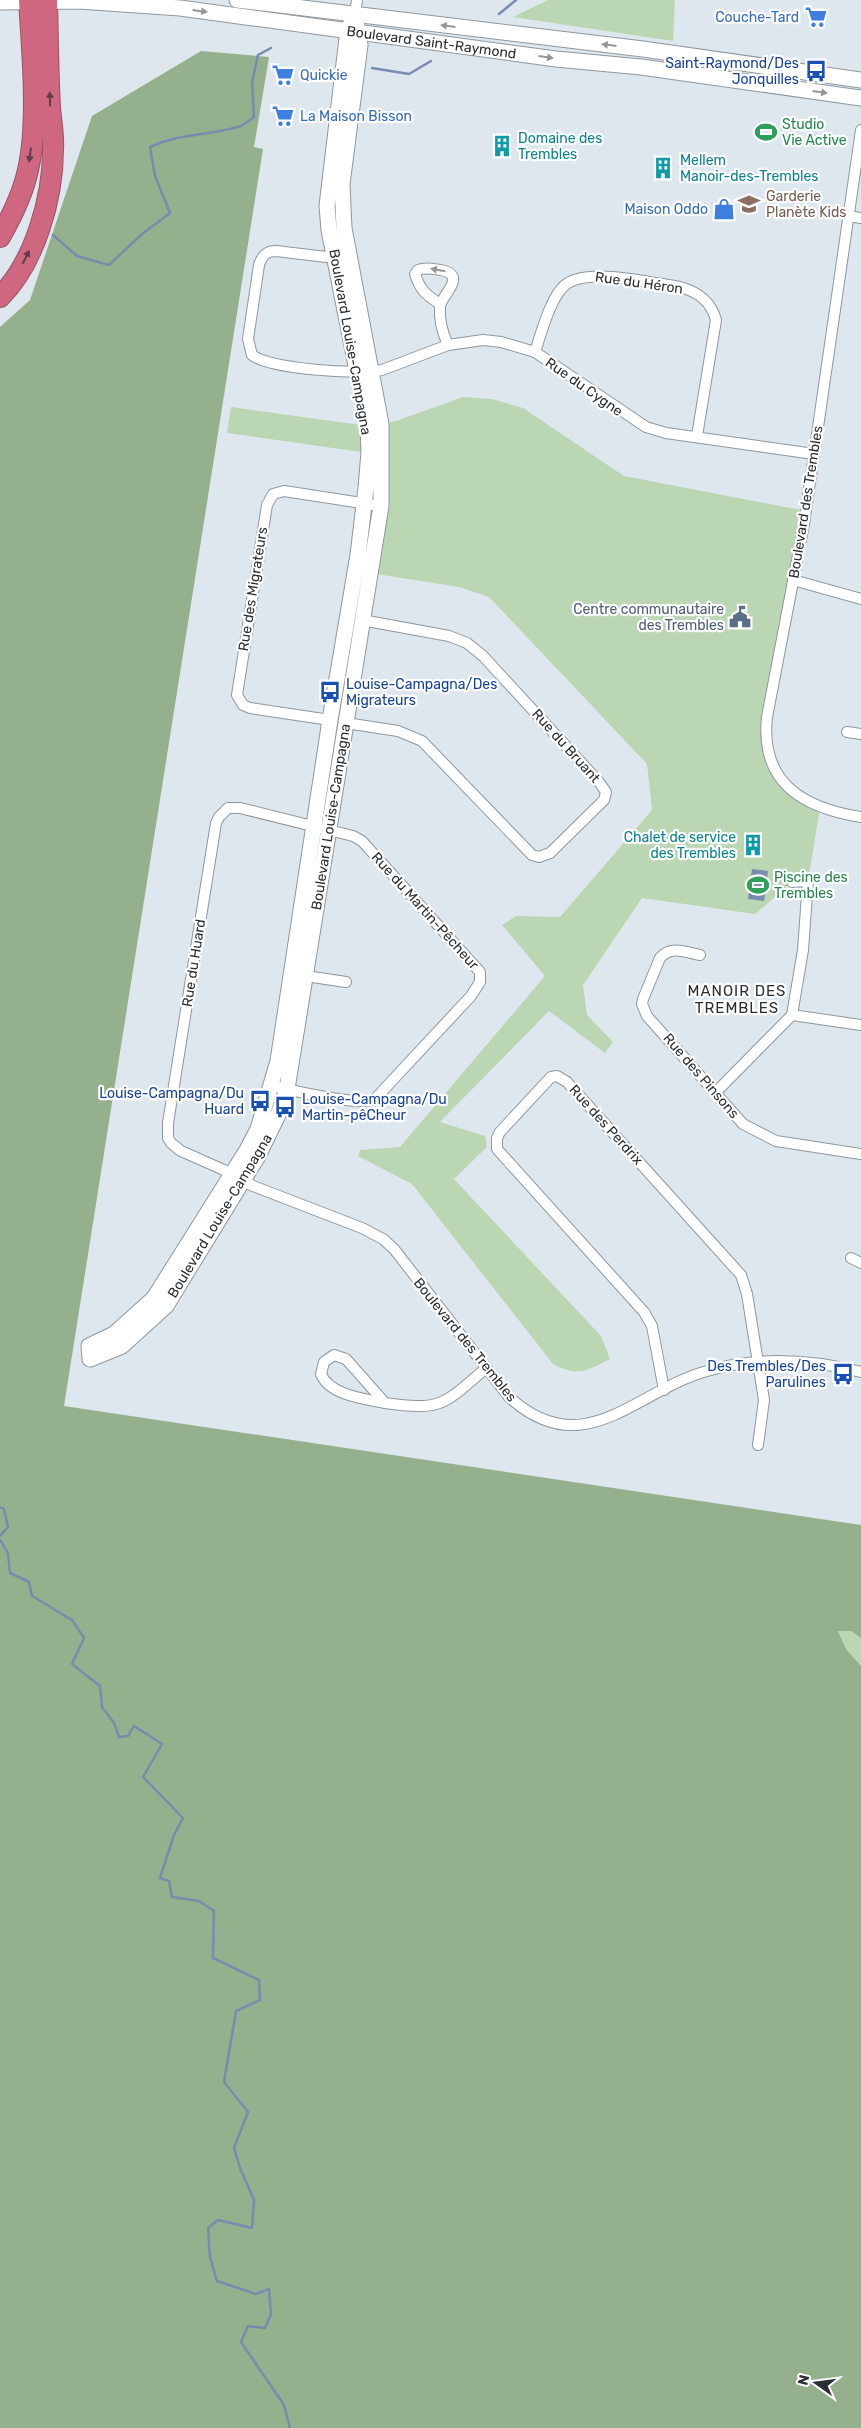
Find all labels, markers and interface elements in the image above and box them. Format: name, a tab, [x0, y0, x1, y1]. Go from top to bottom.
supermarket icon: Couche-Tard	[803, 4, 829, 30]
one-way arrow	[192, 7, 208, 15]
place label: Couche-Tard	[715, 9, 799, 26]
one-way arrow	[439, 21, 455, 29]
street label: Boulevard Saint-Raymond	[346, 22, 517, 62]
one-way arrow	[601, 41, 617, 49]
one-way arrow	[538, 53, 554, 61]
place label: Saint-Raymond/Des Jonquilles	[665, 55, 799, 88]
bus stop icon: Saint-Raymond/Des Jonquilles	[803, 58, 829, 84]
supermarket icon: Quickie	[270, 62, 296, 88]
place label: Quickie	[300, 67, 348, 84]
one-way arrow	[812, 88, 828, 96]
one-way arrow	[45, 91, 53, 107]
supermarket icon: La Maison Bisson	[270, 103, 296, 129]
place label: La Maison Bisson	[300, 108, 412, 125]
place label: Studio Vie Active	[782, 116, 847, 149]
sports icon: Studio Vie Active	[753, 119, 779, 145]
place label: Domaine des Trembles	[518, 130, 602, 163]
building icon: Domaine des Trembles	[489, 133, 515, 159]
one-way arrow	[26, 147, 34, 163]
place label: Mellem Manoir-des-Trembles	[680, 152, 818, 185]
building icon: Mellem Manoir-des-Trembles	[650, 155, 676, 181]
place label: Garderie Planète Kids	[766, 188, 846, 221]
school or university icon: Garderie Planète Kids	[736, 191, 762, 217]
shop icon: Maison Oddo	[711, 196, 737, 222]
place label: Maison Oddo	[625, 201, 708, 218]
street label: Boulevard Louise-Campagna	[325, 248, 375, 436]
one-way arrow	[22, 249, 30, 264]
one-way arrow	[429, 265, 445, 273]
street label: Rue du Héron	[594, 268, 684, 298]
street label: Rue du Cygne	[542, 354, 626, 420]
street label: Boulevard des Trembles	[786, 424, 826, 580]
street label: Rue des Migrateurs	[235, 526, 271, 652]
place label: Centre communautaire des Trembles	[573, 601, 724, 634]
public building icon: Centre communautaire des Trembles	[727, 604, 753, 630]
place label: Louise-Campagna/Des Migrateurs	[346, 676, 497, 709]
bus stop icon: Louise-Campagna/Des Migrateurs	[317, 679, 343, 705]
street label: Rue du Bruant	[528, 705, 604, 787]
street label: Boulevard Louise-Campagna	[308, 723, 354, 911]
place label: Chalet de service des Trembles	[624, 829, 736, 862]
building icon: Chalet de service des Trembles	[740, 832, 766, 858]
street label: Rue du Martin-Pêcheur	[368, 849, 483, 974]
place label: Piscine des Trembles	[774, 869, 848, 902]
sports icon: Piscine des Trembles	[745, 872, 771, 898]
street label: Rue du Huard	[179, 918, 209, 1008]
district label: MANOIR DES TREMBLES	[688, 982, 786, 1017]
street label: Rue des Pinsons	[659, 1030, 743, 1122]
street label: Rue des Perdrix	[566, 1081, 647, 1169]
place label: Louise-Campagna/Du Huard	[99, 1085, 244, 1118]
bus stop icon: Louise-Campagna/Du Huard	[247, 1088, 273, 1114]
place label: Louise-Campagna/Du Martin-pêCheur	[302, 1091, 447, 1124]
bus stop icon: Louise-Campagna/Du Martin-pêCheur	[272, 1094, 298, 1120]
street label: Boulevard Louise-Campagna	[164, 1131, 276, 1301]
street label: Boulevard des Trembles	[410, 1275, 520, 1405]
place label: Des Trembles/Des Parulines	[707, 1358, 826, 1391]
bus stop icon: Des Trembles/Des Parulines	[830, 1361, 856, 1387]
north arrow	[791, 2358, 841, 2408]
text: N	[794, 2373, 813, 2387]

